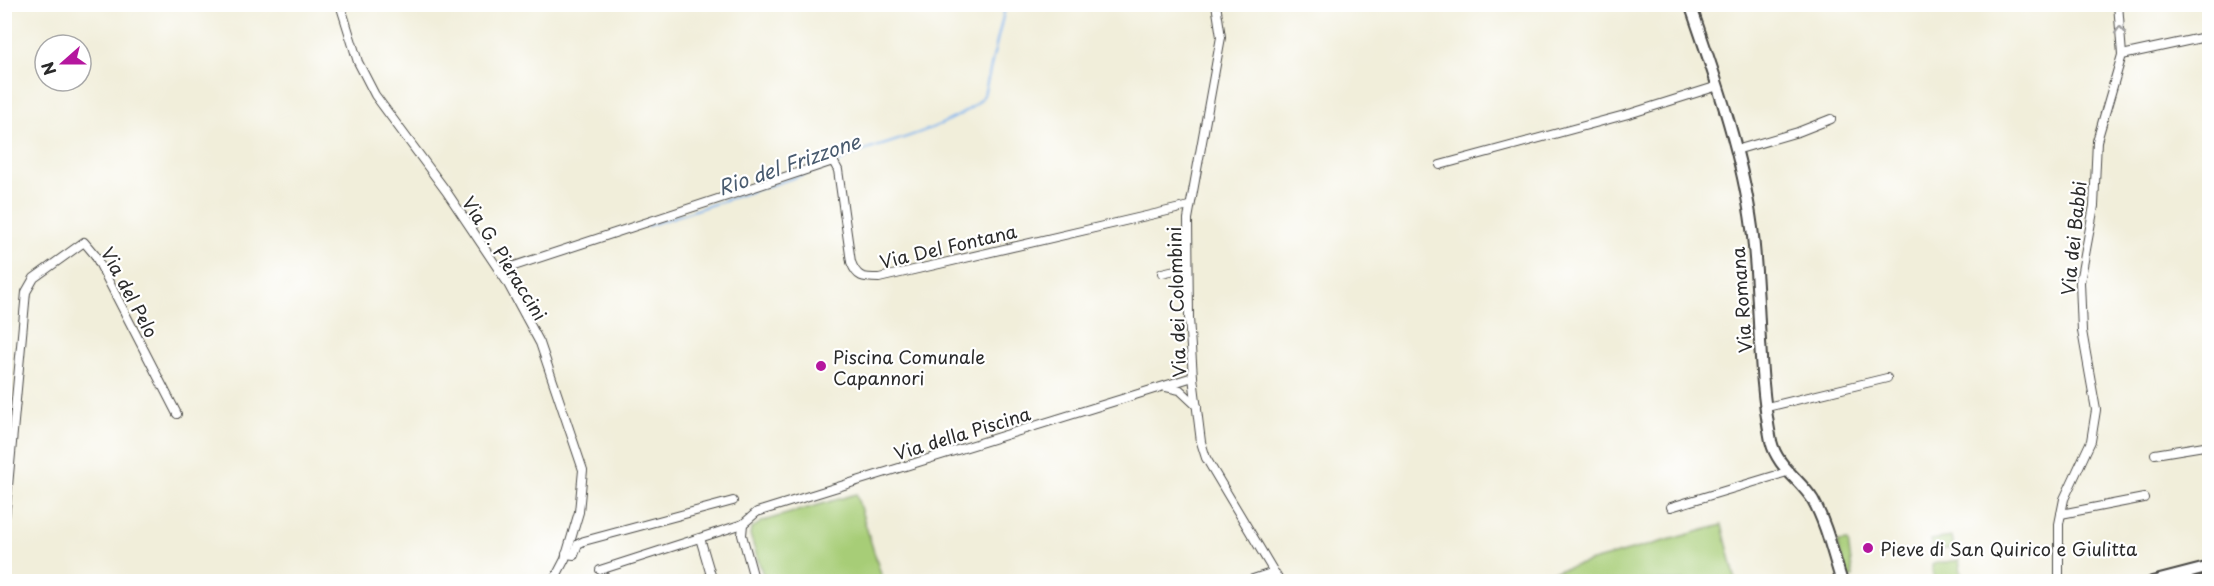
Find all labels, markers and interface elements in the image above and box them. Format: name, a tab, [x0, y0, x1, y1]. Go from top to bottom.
one-way arrow	[2114, 25, 2127, 34]
north arrow	[33, 33, 93, 93]
text: N	[35, 59, 62, 79]
water label: Rio del Frizzone	[714, 125, 865, 202]
street label: Via dei Babbi	[2054, 179, 2092, 297]
street label: Via G. Pieraccini	[456, 191, 554, 325]
street label: Via Del Fontana	[877, 217, 1020, 275]
street label: Via dei Colombini	[1160, 226, 1192, 378]
street label: Via del Pelo	[95, 242, 165, 342]
street label: Via Romana	[1724, 246, 1758, 354]
place label: Piscina Comunale Capannori	[833, 343, 985, 391]
marker: Piscina Comunale Capannori	[814, 359, 828, 373]
street label: Via della Piscina	[890, 399, 1034, 467]
place label: Pieve di San Quirico e Giulitta	[1880, 535, 2138, 562]
marker: Pieve di San Quirico e Giulitta	[1861, 541, 1875, 555]

